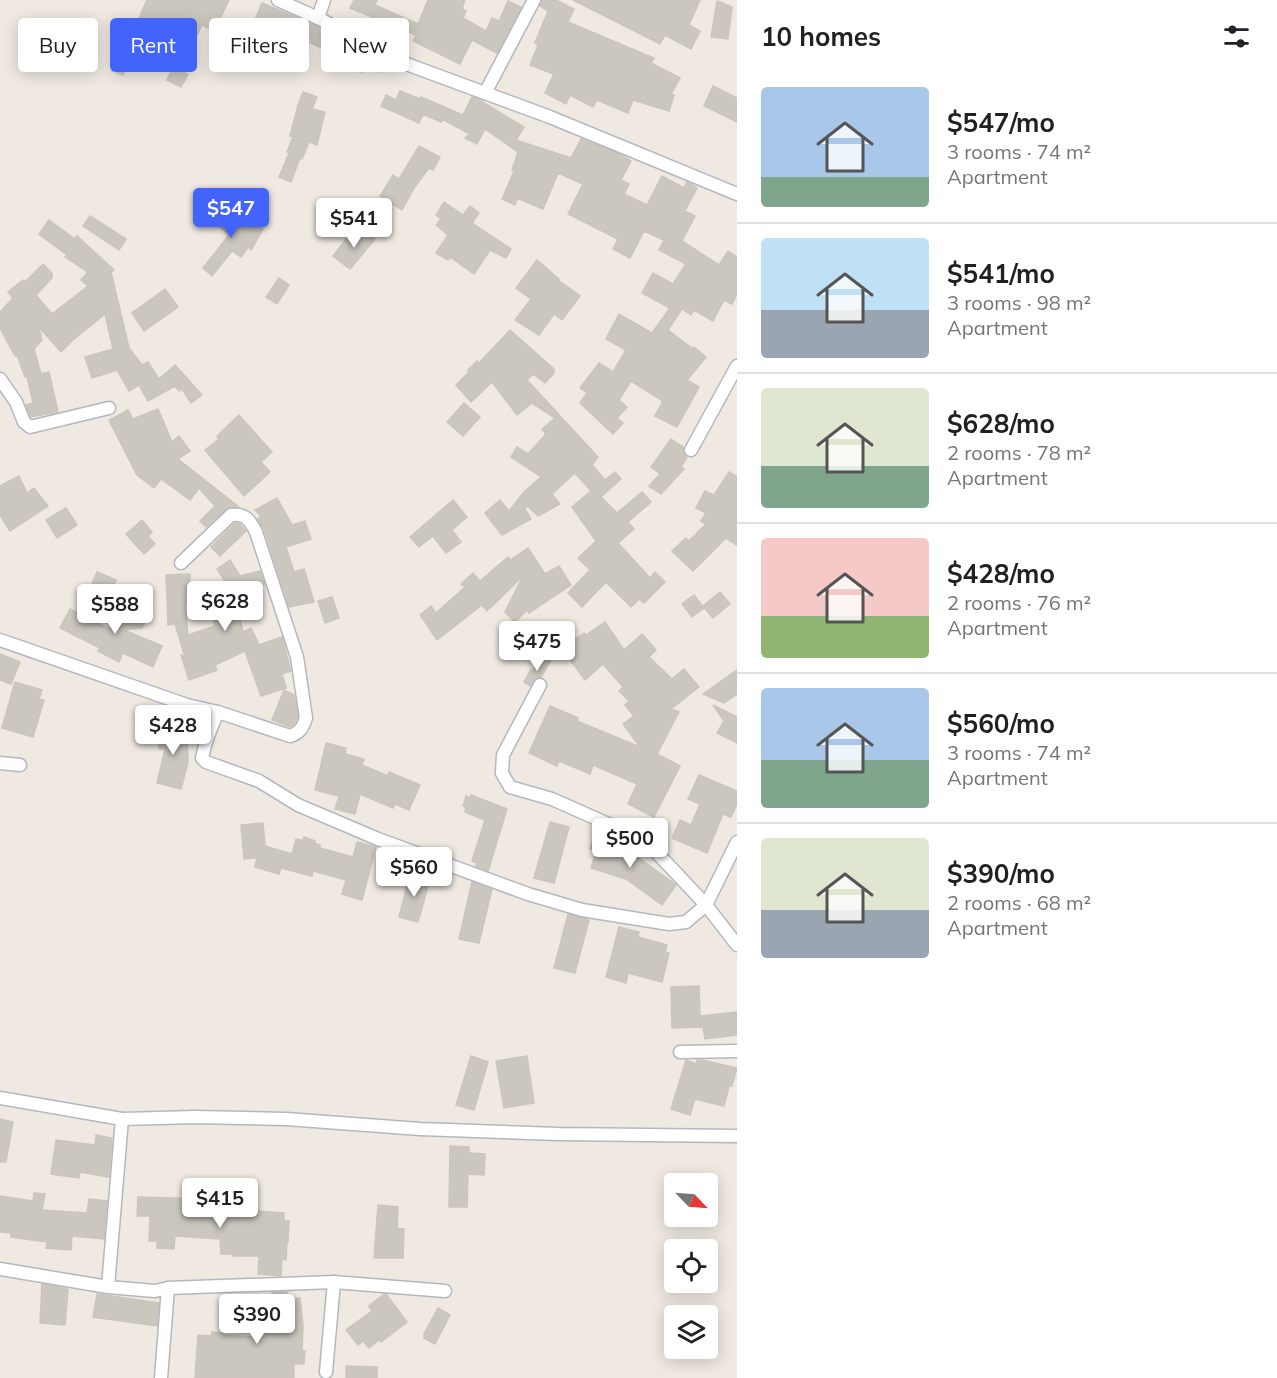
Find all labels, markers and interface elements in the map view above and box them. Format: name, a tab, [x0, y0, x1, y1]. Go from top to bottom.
chip: Buy	[18, 18, 98, 72]
chip: Rent	[110, 18, 197, 72]
chip: Filters	[209, 18, 309, 72]
chip: New	[321, 18, 409, 72]
text: 10 homes	[761, 20, 881, 53]
icon: filters	[1220, 20, 1253, 53]
text: $547/mo	[947, 106, 1055, 139]
icon: home	[809, 111, 881, 183]
text: 3 rooms · 74 m²	[947, 139, 1091, 164]
text: Apartment	[947, 164, 1048, 189]
pin: $547	[195, 188, 267, 239]
text: $547	[207, 195, 255, 220]
pin: $541	[318, 198, 390, 249]
text: $541	[330, 205, 378, 230]
text: $541/mo	[947, 257, 1055, 290]
icon: home	[809, 262, 881, 334]
text: 3 rooms · 98 m²	[947, 290, 1091, 315]
text: Apartment	[947, 315, 1048, 340]
text: $628/mo	[947, 407, 1055, 440]
icon: home	[809, 412, 881, 484]
text: 2 rooms · 78 m²	[947, 440, 1091, 465]
text: Apartment	[947, 465, 1048, 490]
text: $428/mo	[947, 557, 1055, 590]
icon: home	[809, 562, 881, 634]
pin: $628	[189, 581, 261, 632]
pin: $588	[79, 584, 151, 635]
text: $628	[201, 588, 249, 613]
text: 2 rooms · 76 m²	[947, 590, 1091, 615]
text: $588	[91, 591, 139, 616]
text: Apartment	[947, 615, 1048, 640]
pin: $475	[501, 621, 573, 672]
text: $475	[513, 628, 561, 653]
pin: $428	[137, 705, 209, 756]
text: $560/mo	[947, 707, 1055, 740]
text: $428	[149, 712, 197, 737]
icon: home	[809, 712, 881, 784]
text: 3 rooms · 74 m²	[947, 740, 1091, 765]
text: Apartment	[947, 765, 1048, 790]
pin: $500	[594, 818, 666, 869]
text: $500	[606, 825, 654, 850]
pin: $560	[378, 847, 450, 898]
text: $560	[390, 854, 438, 879]
text: $390/mo	[947, 857, 1055, 890]
icon: home	[809, 862, 881, 934]
text: 2 rooms · 68 m²	[947, 890, 1091, 915]
text: Apartment	[947, 915, 1048, 940]
north arrow	[664, 1173, 718, 1227]
map controls	[664, 1173, 718, 1359]
pin: $415	[184, 1178, 256, 1229]
text: $415	[196, 1185, 244, 1210]
button: locate	[664, 1239, 718, 1293]
pin: $390	[221, 1294, 293, 1345]
text: $390	[233, 1301, 281, 1326]
button: layers	[664, 1305, 718, 1359]

